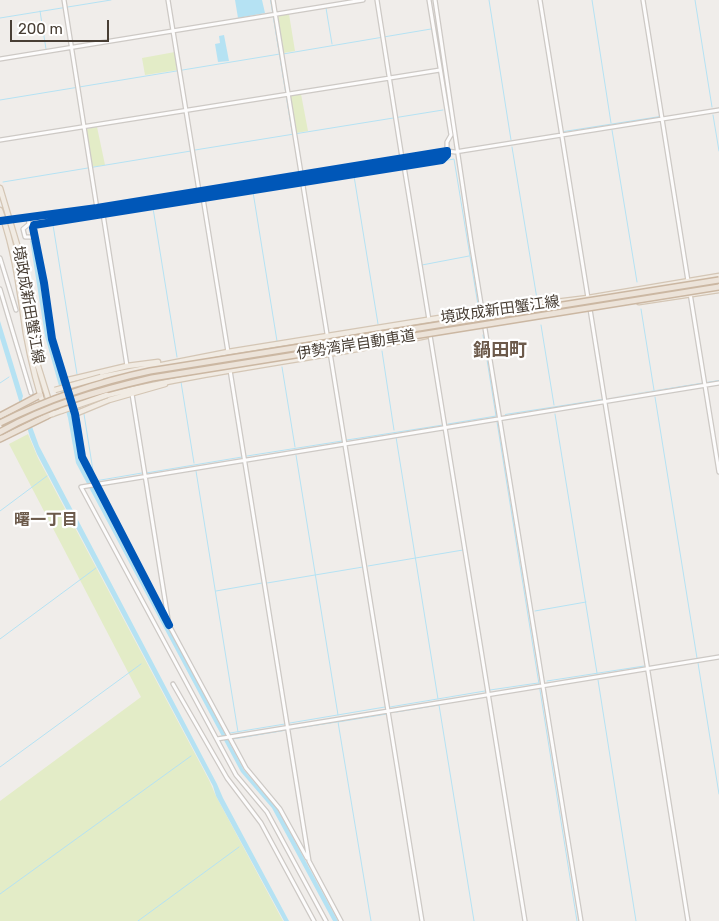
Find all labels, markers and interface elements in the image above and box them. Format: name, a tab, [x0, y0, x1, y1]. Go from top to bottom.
scale bar	[12, 10, 111, 42]
text: 200 m	[18, 20, 63, 38]
street label: 境政成新田蟹江線	[9, 244, 47, 366]
street label: 境政成新田蟹江線	[439, 293, 561, 327]
street label: 伊勢湾岸自動車道	[295, 327, 417, 363]
district label: 鍋田町	[473, 340, 527, 362]
district label: 曙一丁目	[14, 510, 78, 530]

